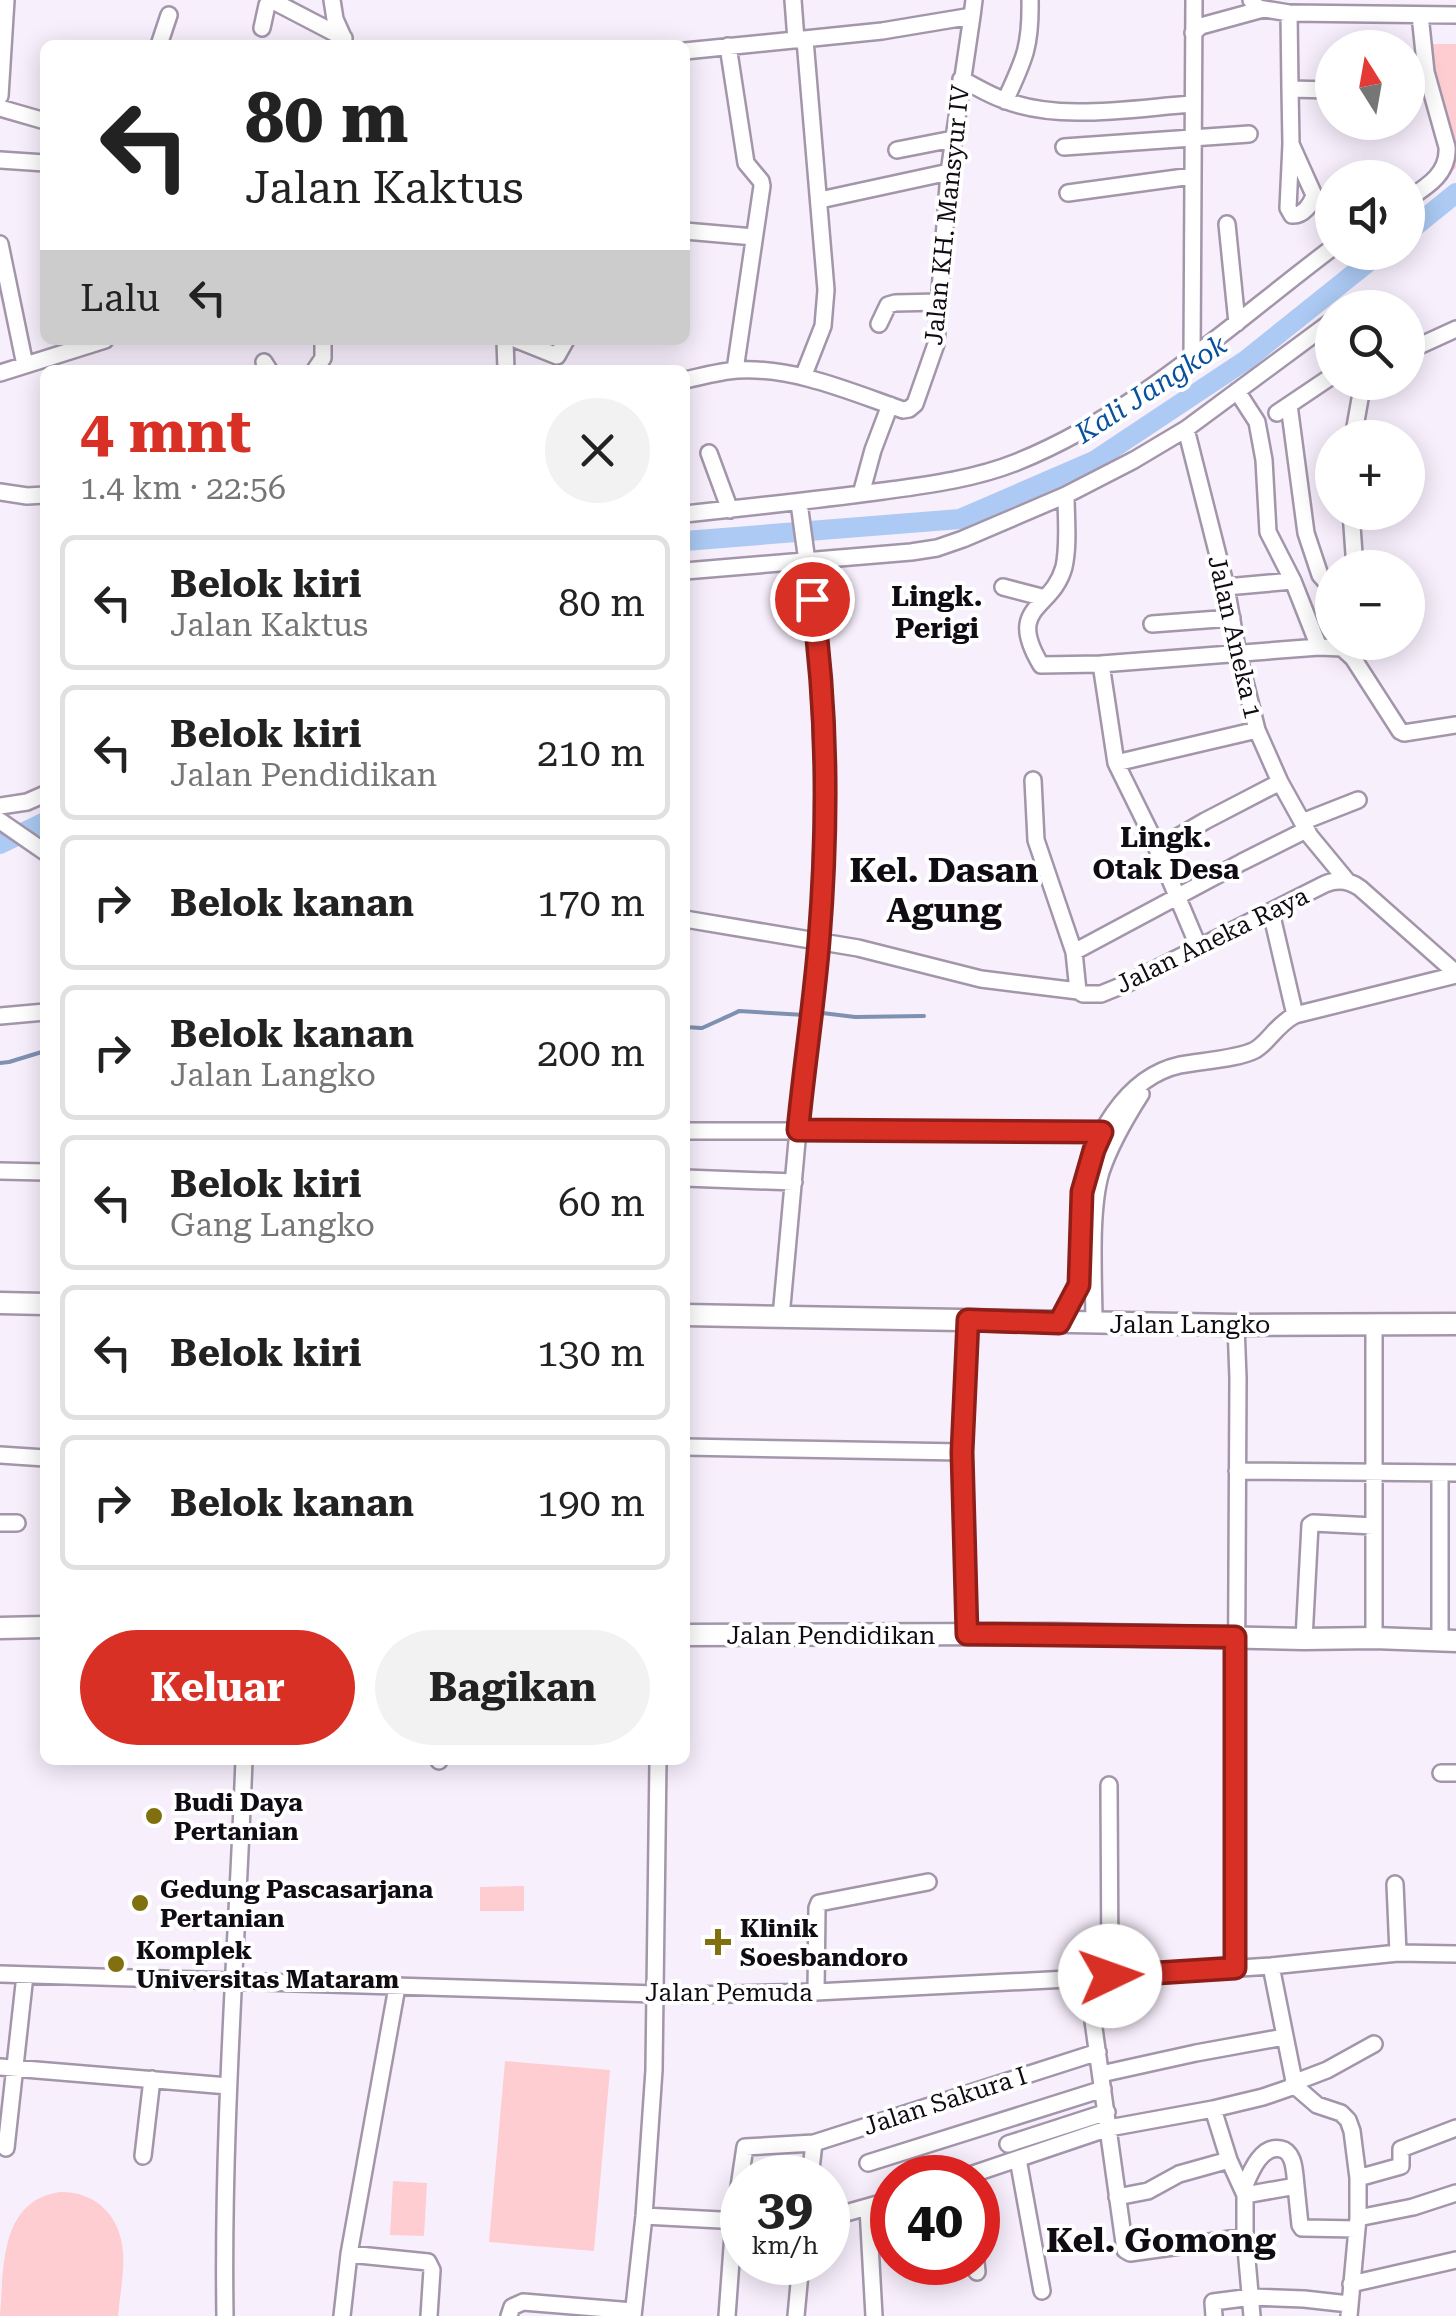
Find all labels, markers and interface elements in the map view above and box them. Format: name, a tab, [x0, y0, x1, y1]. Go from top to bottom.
north arrow	[1315, 30, 1425, 140]
map controls	[1315, 30, 1425, 660]
text: 80 m	[245, 77, 409, 159]
icon: left	[80, 80, 210, 210]
street label: Jalan KH. Mansyur IV	[919, 83, 975, 347]
button: sound	[1315, 160, 1425, 270]
text: Jalan Kaktus	[245, 161, 524, 214]
icon: left	[180, 270, 235, 325]
text: Lalu	[80, 276, 160, 320]
button: search	[1315, 290, 1425, 400]
water label: Kali Jangkok	[1068, 327, 1233, 451]
text: 4 mnt	[80, 396, 251, 467]
button: close	[545, 398, 650, 503]
button: +	[1315, 420, 1425, 530]
text: 1.4 km · 22:56	[80, 469, 286, 507]
button: −	[1315, 550, 1425, 660]
street label: Jalan Aneka 1	[1202, 553, 1268, 721]
pin	[770, 557, 855, 642]
text: Belok kiri	[170, 562, 361, 606]
icon: arrive	[785, 572, 840, 627]
icon: left	[85, 575, 140, 630]
district label: Lingk. Perigi	[891, 580, 983, 645]
text: 80 m	[558, 581, 645, 625]
text: Jalan Kaktus	[170, 606, 368, 644]
text: Belok kiri	[170, 712, 361, 756]
icon: left	[85, 725, 140, 780]
text: 210 m	[537, 731, 645, 775]
text: Jalan Pendidikan	[170, 756, 437, 794]
district label: Lingk. Otak Desa	[1093, 821, 1240, 886]
district label: Kel. Dasan Agung	[849, 850, 1039, 931]
icon: right	[85, 875, 140, 930]
text: Belok kanan	[170, 881, 414, 925]
text: 170 m	[537, 881, 645, 925]
street label: Jalan Aneka Raya	[1111, 881, 1313, 999]
text: Belok kanan	[170, 1012, 414, 1056]
icon: right	[85, 1025, 140, 1080]
text: 200 m	[537, 1031, 645, 1075]
text: Jalan Langko	[170, 1056, 376, 1094]
text: Belok kiri	[170, 1162, 361, 1206]
icon: left	[85, 1175, 140, 1230]
text: 60 m	[558, 1181, 645, 1225]
text: Gang Langko	[170, 1206, 375, 1244]
street label: Jalan Langko	[1110, 1310, 1270, 1339]
icon: left	[85, 1325, 140, 1380]
text: Belok kiri	[170, 1331, 361, 1375]
text: 130 m	[537, 1331, 645, 1375]
icon: right	[85, 1475, 140, 1530]
text: Belok kanan	[170, 1481, 414, 1525]
text: 190 m	[537, 1481, 645, 1525]
street label: Jalan Pendidikan	[727, 1621, 935, 1650]
button: Keluar	[80, 1630, 355, 1745]
button: Bagikan	[375, 1630, 650, 1745]
place label: Budi Daya Pertanian	[174, 1788, 303, 1846]
marker: Budi Daya Pertanian	[143, 1805, 165, 1827]
place label: Gedung Pascasarjana Pertanian	[160, 1875, 433, 1933]
marker: Gedung Pascasarjana Pertanian	[129, 1892, 151, 1914]
place label: Klinik Soesbandoro	[740, 1914, 908, 1972]
position arrow	[1058, 1924, 1162, 2028]
marker: Klinik Soesbandoro	[705, 1929, 731, 1955]
place label: Komplek Universitas Mataram	[136, 1936, 399, 1994]
marker: Komplek Universitas Mataram	[105, 1953, 127, 1975]
street label: Jalan Pemuda	[645, 1978, 813, 2007]
street label: Jalan Sakura I	[859, 2061, 1031, 2141]
speed limit sign: 40	[870, 2155, 1000, 2285]
text: 39	[757, 2179, 813, 2237]
district label: Kel. Gomong	[1046, 2220, 1276, 2261]
text: km/h	[752, 2231, 818, 2260]

